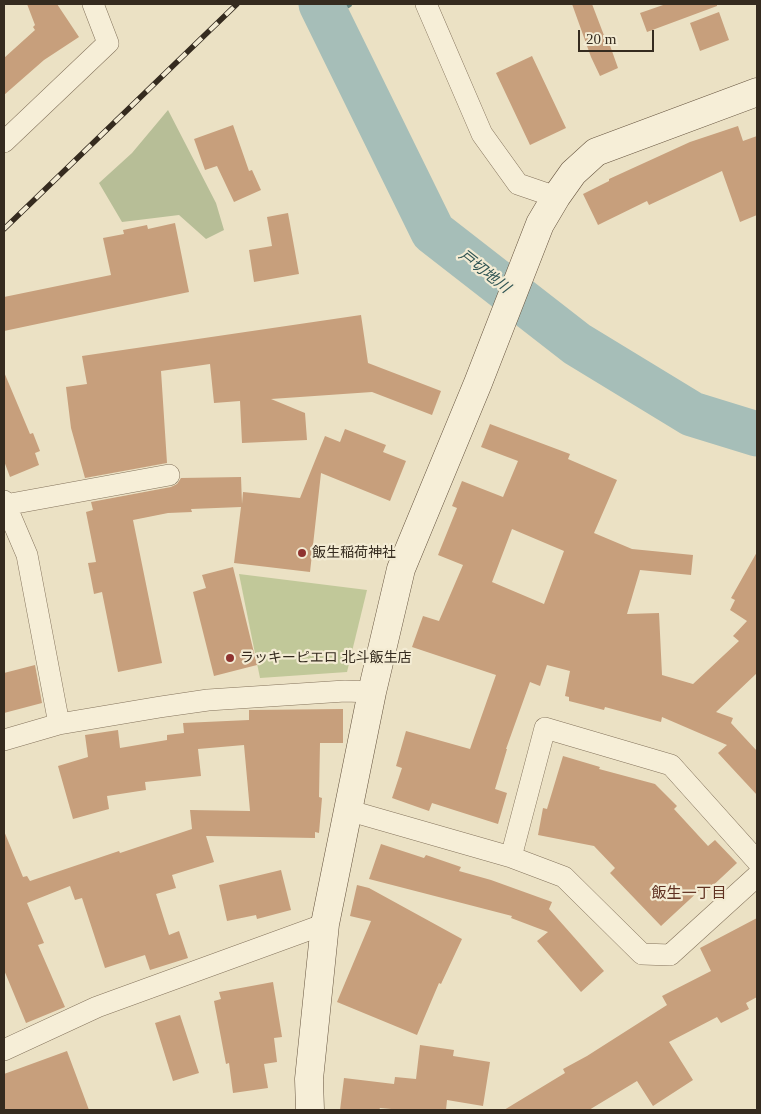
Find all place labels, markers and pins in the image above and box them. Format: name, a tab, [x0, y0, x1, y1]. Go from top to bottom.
place label: 飯生稲荷神社	[312, 545, 396, 561]
marker: 飯生稲荷神社	[296, 547, 308, 559]
place label: ラッキーピエロ 北斗飯生店	[240, 650, 411, 666]
marker: ラッキーピエロ 北斗飯生店	[224, 652, 236, 664]

